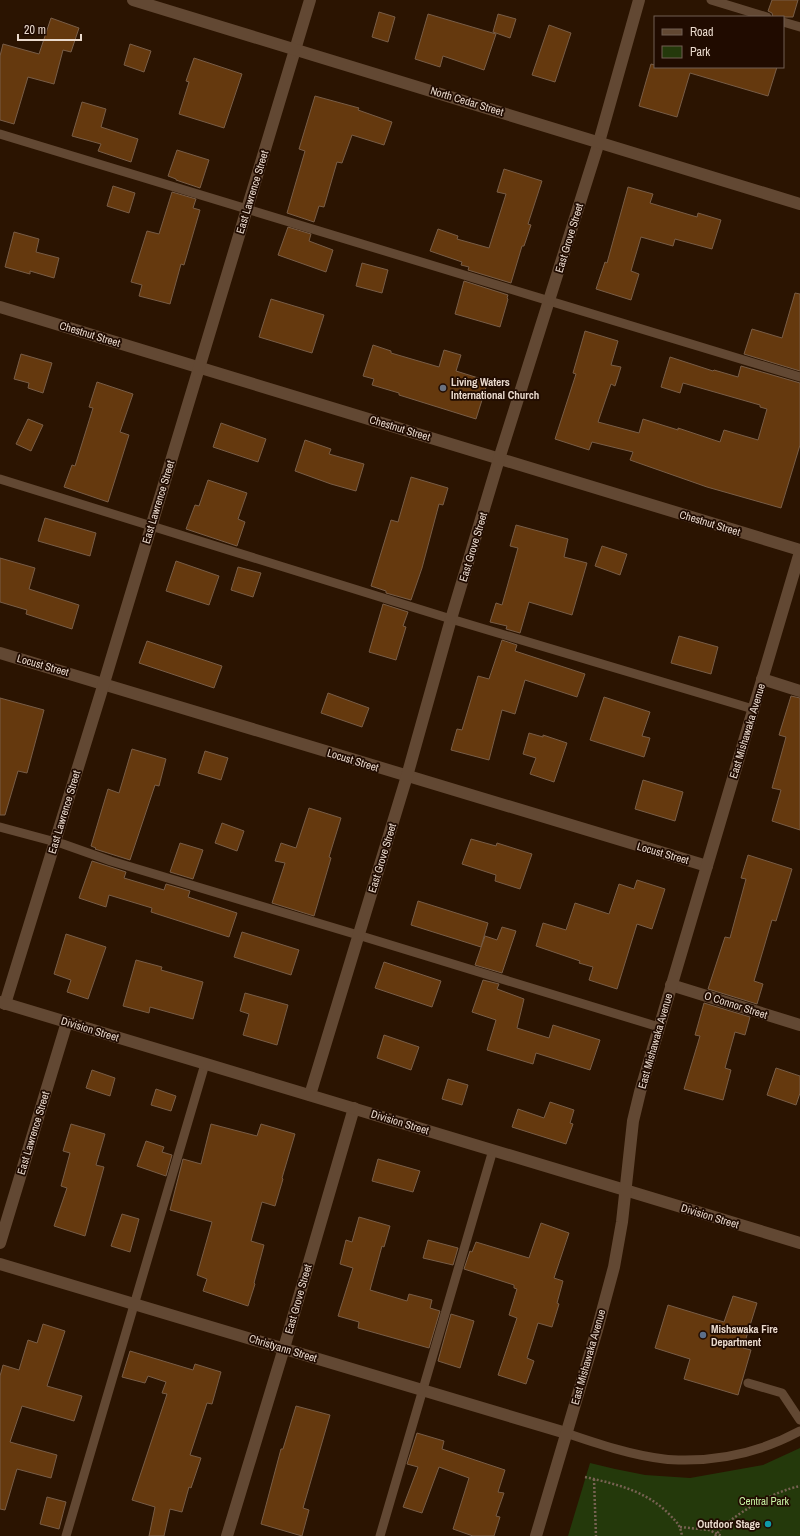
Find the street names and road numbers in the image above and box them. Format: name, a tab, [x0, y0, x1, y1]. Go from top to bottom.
street label: North Cedar Street	[429, 83, 506, 119]
street label: East Lawrence Street	[233, 148, 271, 235]
street label: East Grove Street	[552, 201, 586, 274]
street label: Chestnut Street	[58, 318, 122, 350]
street label: Chestnut Street	[368, 412, 432, 444]
street label: East Lawrence Street	[139, 458, 177, 545]
street label: Chestnut Street	[678, 507, 742, 539]
street label: East Grove Street	[456, 510, 490, 583]
street label: Locust Street	[16, 651, 71, 679]
street label: East Mishawaka Avenue	[726, 682, 768, 780]
street label: Locust Street	[326, 746, 381, 775]
street label: East Lawrence Street	[45, 768, 83, 855]
street label: East Grove Street	[365, 821, 399, 894]
street label: Locust Street	[636, 839, 691, 867]
street label: O Connor Street	[703, 988, 770, 1022]
street label: East Mishawaka Avenue	[635, 992, 675, 1090]
street label: Division Street	[59, 1014, 121, 1045]
street label: East Lawrence Street	[14, 1089, 52, 1176]
street label: Division Street	[369, 1107, 431, 1138]
street label: Division Street	[679, 1201, 741, 1232]
street label: East Grove Street	[281, 1262, 315, 1335]
street label: East Mishawaka Avenue	[568, 1308, 608, 1406]
street label: Christyann Street	[247, 1331, 319, 1365]

